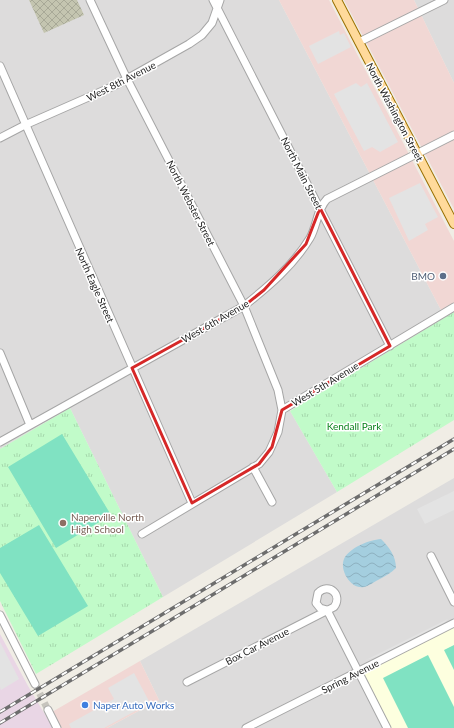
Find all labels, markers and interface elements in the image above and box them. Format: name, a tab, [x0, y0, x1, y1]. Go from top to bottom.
street label: West 8th Avenue	[84, 58, 158, 104]
street label: North Washington Street	[364, 61, 426, 164]
street label: North Main Street	[279, 135, 326, 212]
street label: North Webster Street	[164, 158, 218, 248]
street label: North Eagle Street	[73, 246, 117, 325]
place label: BMO	[411, 270, 435, 282]
marker: BMO	[438, 271, 448, 281]
street label: West 6th Avenue	[179, 297, 251, 345]
street label: West 5th Avenue	[289, 359, 361, 409]
park label: Kendall Park	[327, 420, 382, 432]
place label: Naperville North High School	[71, 511, 144, 535]
marker: Naperville North High School	[58, 518, 68, 528]
street label: Box Car Avenue	[223, 625, 291, 667]
street label: Spring Avenue	[319, 656, 381, 696]
place label: Naper Auto Works	[93, 699, 174, 711]
marker: Naper Auto Works	[80, 700, 90, 710]

